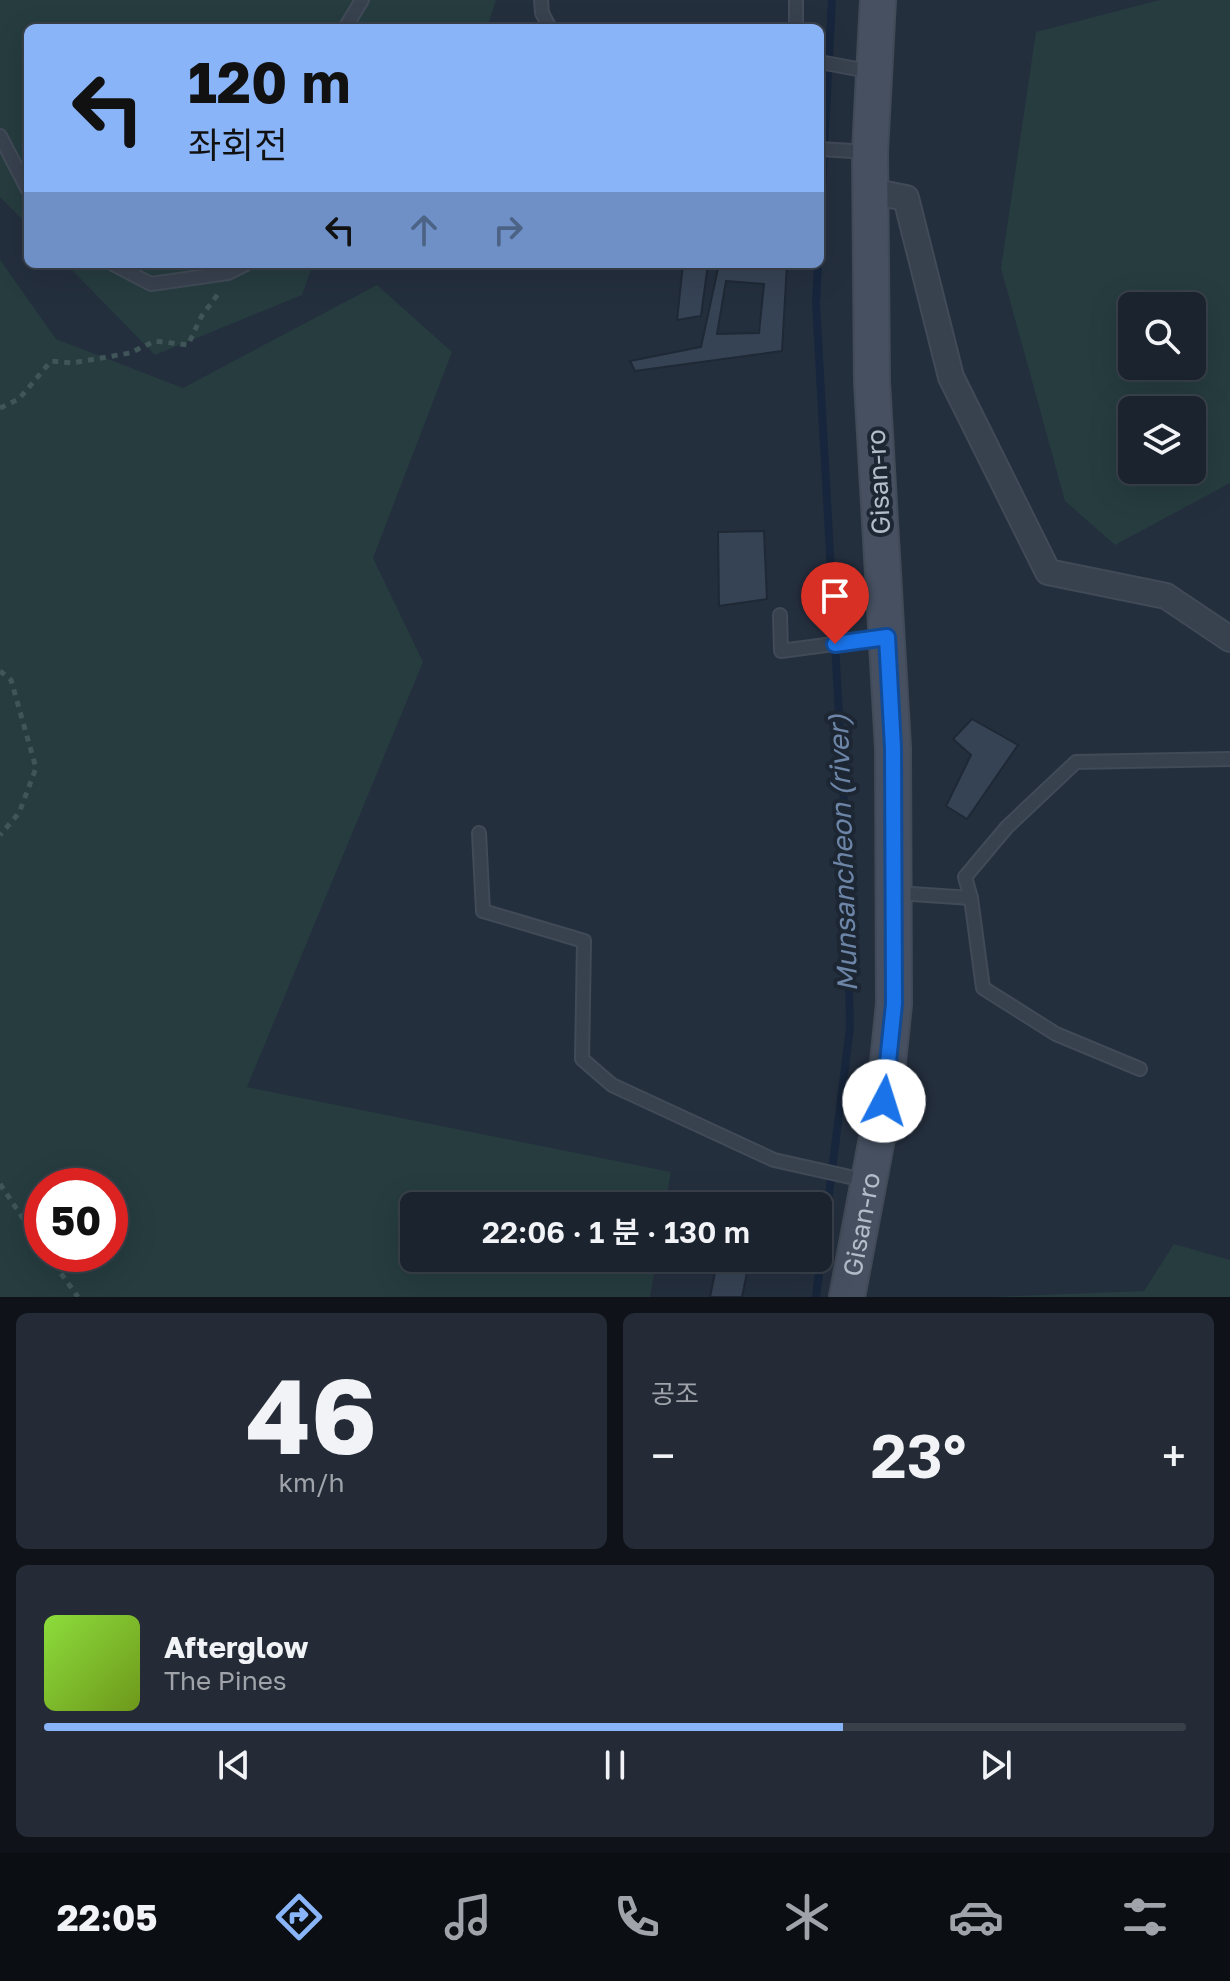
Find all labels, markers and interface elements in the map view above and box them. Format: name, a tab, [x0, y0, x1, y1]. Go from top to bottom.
text: 120 m	[188, 48, 350, 115]
icon: left	[56, 56, 160, 160]
text: 좌회전	[188, 123, 287, 166]
icon: left	[318, 208, 362, 252]
icon: ahead	[402, 208, 446, 252]
icon: right	[486, 208, 530, 252]
map controls	[1118, 292, 1206, 484]
button: search	[1118, 292, 1206, 380]
button: layers	[1118, 396, 1206, 484]
street label: Gisan-ro	[860, 429, 896, 535]
pin	[801, 562, 869, 644]
icon: arrive	[813, 574, 857, 618]
water label: Munsancheon (river)	[821, 713, 863, 992]
position arrow	[842, 1059, 926, 1143]
speed limit sign: 50	[24, 1168, 128, 1272]
street label: Gisan-ro	[836, 1170, 886, 1279]
text: 22:06 · 1 분 · 130 m	[482, 1214, 750, 1250]
text: 46	[246, 1352, 377, 1477]
text: 공조	[651, 1378, 699, 1409]
text: 23°	[871, 1419, 966, 1491]
text: −	[651, 1429, 675, 1482]
text: +	[1162, 1429, 1186, 1482]
text: km/h	[278, 1467, 345, 1498]
text: Afterglow	[164, 1629, 308, 1665]
text: The Pines	[164, 1665, 287, 1696]
icon: previous	[212, 1743, 256, 1787]
icon: pause	[593, 1743, 637, 1787]
icon: next	[974, 1743, 1018, 1787]
icon: directions	[271, 1889, 327, 1945]
icon: music	[440, 1889, 496, 1945]
icon: phone	[609, 1889, 665, 1945]
icon: climate	[779, 1889, 835, 1945]
icon: car	[948, 1889, 1004, 1945]
icon: filters	[1117, 1889, 1173, 1945]
text: 22:05	[57, 1896, 157, 1939]

